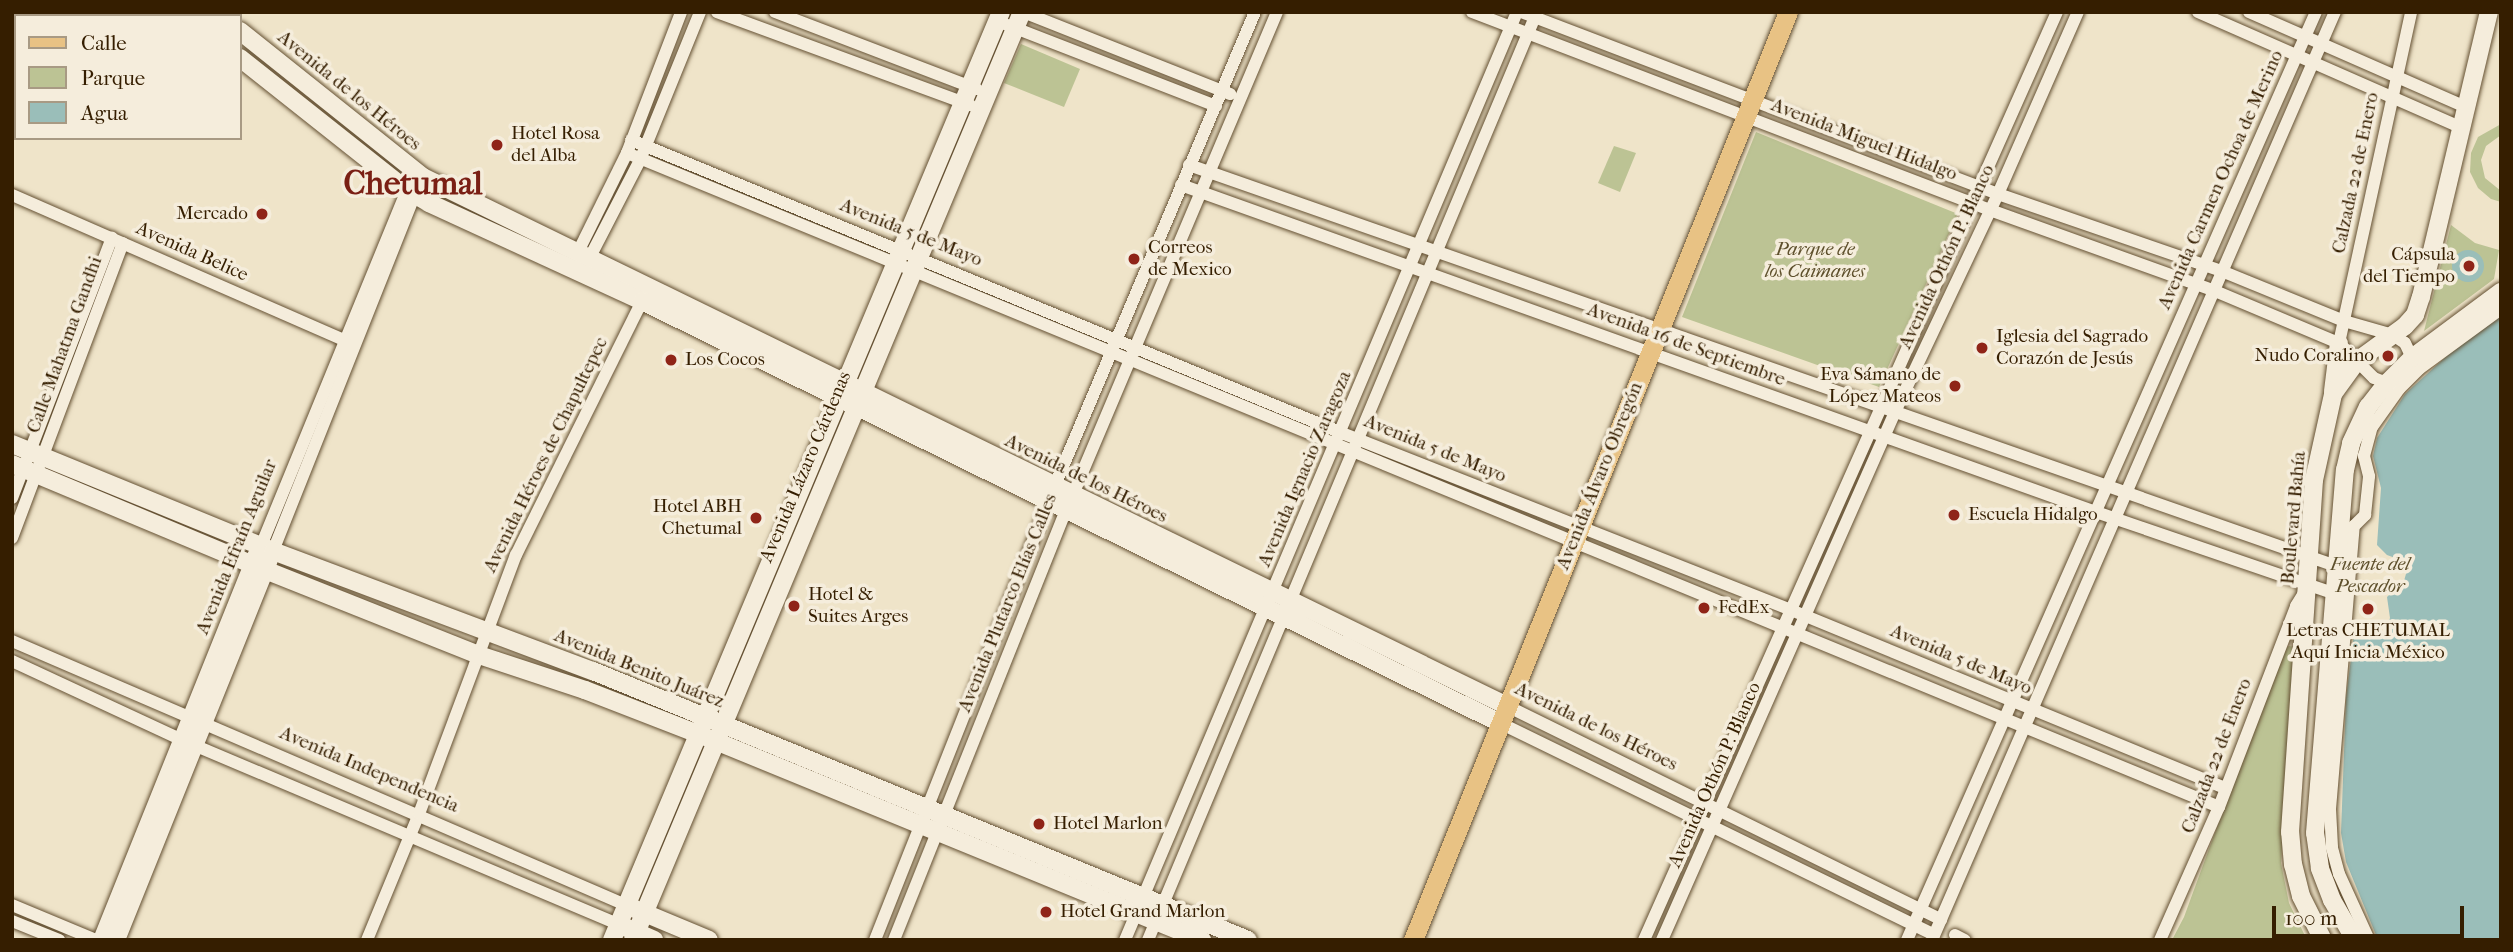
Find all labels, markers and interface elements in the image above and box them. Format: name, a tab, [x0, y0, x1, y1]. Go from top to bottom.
legend	[14, 14, 242, 140]
street label: Avenida de los Héroes	[273, 26, 425, 156]
text: Calle	[81, 31, 127, 55]
street label: Avenida Carmen Ochoa de Merino	[2153, 47, 2289, 313]
text: Parque	[81, 66, 145, 90]
street label: Calzada 22 de Enero	[2328, 90, 2384, 256]
street label: Avenida Miguel Hidalgo	[1768, 94, 1960, 186]
text: Agua	[81, 101, 128, 125]
place label: Hotel Rosa del Alba	[511, 123, 600, 167]
marker: Hotel Rosa del Alba	[489, 137, 505, 153]
street label: Avenida Othón P. Blanco	[1894, 161, 2000, 353]
district label: Chetumal	[343, 164, 483, 204]
street label: Avenida 5 de Mayo	[836, 194, 986, 272]
place label: Mercado	[176, 203, 248, 225]
marker: Mercado	[254, 206, 270, 222]
street label: Avenida Belice	[132, 217, 252, 287]
place label: Correos de Mexico	[1148, 237, 1232, 281]
park label: Parque de los Caimanes	[1765, 239, 1865, 283]
place label: Cápsula del Tiempo	[2363, 244, 2455, 288]
marker: Correos de Mexico	[1126, 251, 1142, 267]
street label: Calle Mahatma Gandhi	[22, 254, 108, 436]
marker: Cápsula del Tiempo	[2461, 258, 2477, 274]
street label: Avenida 16 de Septiembre	[1584, 299, 1788, 391]
place label: Iglesia del Sagrado Corazón de Jesús	[1996, 326, 2148, 370]
street label: Avenida Héroes de Chapultepec	[479, 334, 613, 576]
marker: Iglesia del Sagrado Corazón de Jesús	[1974, 340, 1990, 356]
place label: Nudo Coralino	[2255, 345, 2374, 367]
marker: Nudo Coralino	[2380, 348, 2396, 364]
place label: Los Cocos	[685, 349, 765, 371]
marker: Los Cocos	[663, 352, 679, 368]
place label: Eva Sámano de López Mateos	[1820, 364, 1941, 408]
street label: Avenida Lázaro Cárdenas	[755, 368, 857, 566]
street label: Avenida Ignacio Zaragoza	[1253, 368, 1357, 570]
marker: Eva Sámano de López Mateos	[1947, 378, 1963, 394]
street label: Avenida Álvaro Obregón	[1552, 379, 1648, 573]
street label: Avenida 5 de Mayo	[1360, 410, 1510, 488]
street label: Avenida de los Héroes	[1001, 430, 1171, 528]
street label: Boulevard Bahía	[2277, 451, 2311, 585]
street label: Avenida Efraín Aguilar	[191, 456, 283, 638]
street label: Avenida Plutarco Elías Calles	[954, 490, 1062, 716]
place label: Hotel ABH Chetumal	[653, 496, 742, 540]
place label: Escuela Hidalgo	[1968, 504, 2098, 526]
marker: Escuela Hidalgo	[1946, 507, 1962, 523]
marker: Hotel ABH Chetumal	[748, 510, 764, 526]
park label: Fuente del Pescador	[2330, 554, 2410, 598]
place label: Hotel & Suites Arges	[808, 584, 908, 628]
place label: FedEx	[1718, 597, 1769, 619]
marker: Hotel & Suites Arges	[786, 598, 802, 614]
marker: FedEx	[1696, 600, 1712, 616]
marker: Letras CHETUMAL Aquí Inicia México	[2360, 601, 2376, 617]
street label: Avenida 5 de Mayo	[1887, 620, 2035, 700]
place label: Letras CHETUMAL Aquí Inicia México	[2286, 620, 2450, 664]
street label: Avenida Benito Juárez	[551, 625, 727, 713]
street label: Calzada 22 de Enero	[2177, 675, 2257, 837]
street label: Avenida de los Héroes	[1511, 678, 1681, 776]
street label: Avenida Othón P. Blanco	[1664, 679, 1766, 871]
street label: Avenida Independencia	[276, 722, 462, 818]
place label: Hotel Marlon	[1053, 813, 1163, 835]
marker: Hotel Marlon	[1031, 816, 1047, 832]
scale bar	[2275, 892, 2468, 936]
place label: Hotel Grand Marlon	[1060, 901, 1225, 923]
marker: Hotel Grand Marlon	[1038, 904, 1054, 920]
text: 100 m	[2285, 906, 2338, 930]

